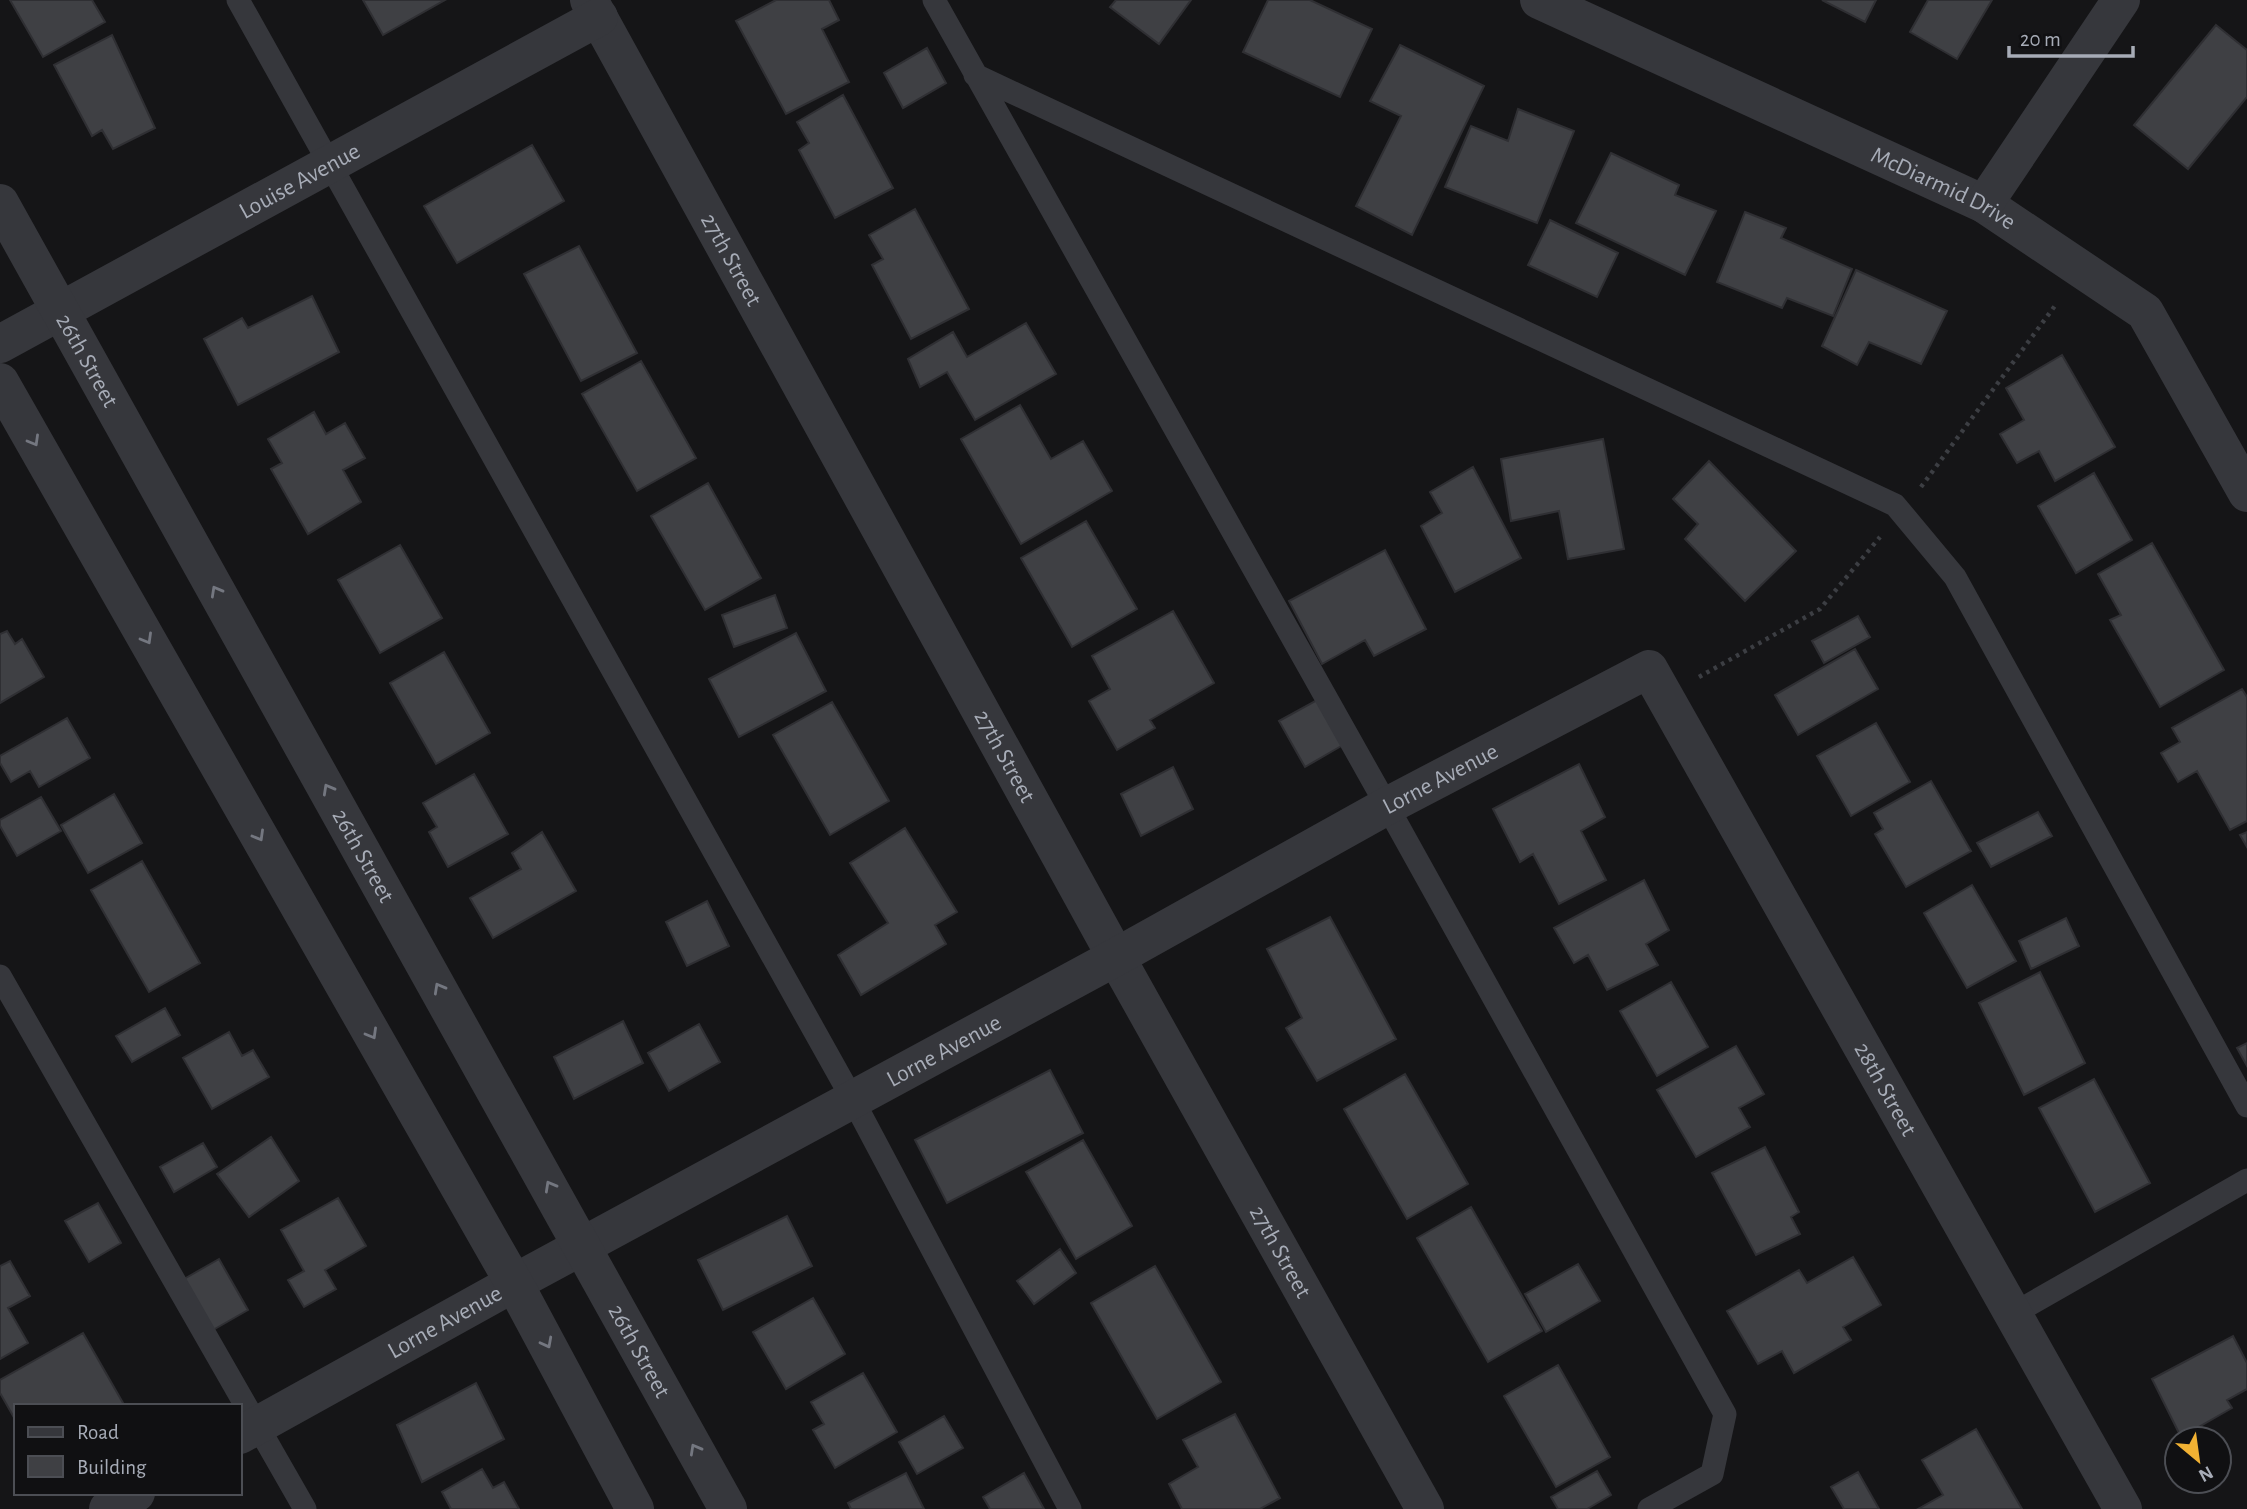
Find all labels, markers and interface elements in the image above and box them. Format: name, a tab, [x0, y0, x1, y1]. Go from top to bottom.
scale bar	[2009, 14, 2133, 58]
text: 20 m	[2020, 29, 2061, 50]
street label: Louise Avenue	[235, 139, 364, 224]
street label: McDiarmid Drive	[1867, 143, 2020, 235]
street label: 27th Street	[696, 209, 766, 310]
street label: 26th Street	[51, 310, 122, 412]
one-way arrow	[26, 434, 39, 446]
one-way arrow	[211, 585, 224, 598]
one-way arrow	[139, 631, 152, 644]
street label: 27th Street	[969, 706, 1040, 807]
street label: Lorne Avenue	[1379, 739, 1502, 819]
one-way arrow	[323, 784, 336, 796]
street label: 26th Street	[327, 805, 399, 907]
one-way arrow	[251, 829, 264, 842]
one-way arrow	[434, 982, 447, 995]
street label: Lorne Avenue	[883, 1011, 1005, 1092]
one-way arrow	[364, 1026, 377, 1039]
street label: 28th Street	[1849, 1039, 1921, 1140]
one-way arrow	[545, 1181, 558, 1193]
street label: 27th Street	[1245, 1202, 1315, 1302]
street label: Lorne Avenue	[384, 1281, 506, 1364]
street label: 26th Street	[603, 1300, 675, 1402]
one-way arrow	[538, 1336, 552, 1348]
legend	[14, 1404, 242, 1495]
text: Road	[77, 1422, 119, 1443]
north arrow	[2163, 1425, 2233, 1495]
one-way arrow	[690, 1444, 704, 1456]
text: Building	[77, 1457, 147, 1478]
text: N	[2195, 1462, 2216, 1485]

